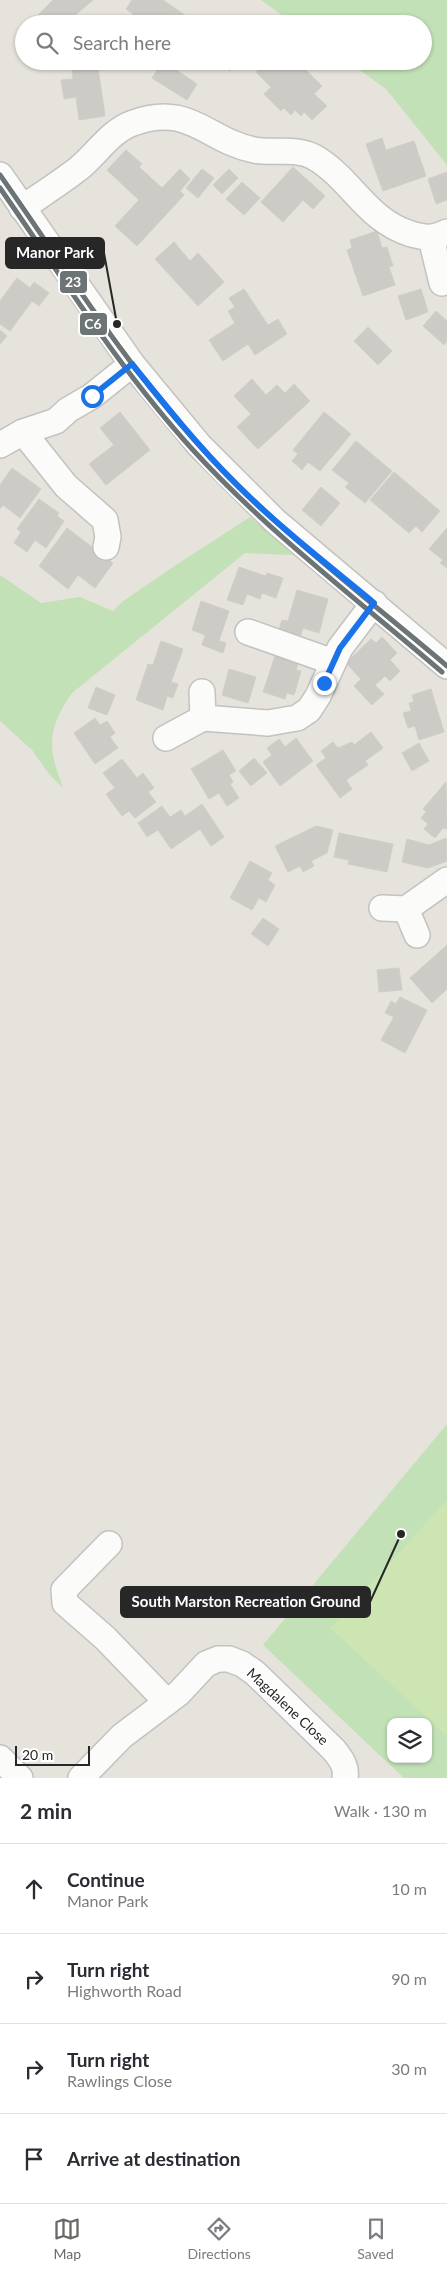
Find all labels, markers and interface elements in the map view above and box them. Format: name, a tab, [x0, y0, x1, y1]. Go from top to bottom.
search box	[15, 15, 432, 70]
icon: search	[33, 29, 61, 57]
text: Search here	[73, 31, 171, 54]
callout: Manor Park	[6, 238, 104, 268]
text: Manor Park	[16, 243, 95, 261]
line badge: 23	[59, 270, 88, 294]
text: 23	[65, 273, 81, 290]
line badge: C6	[79, 312, 108, 336]
text: C6	[84, 315, 102, 332]
route start	[81, 385, 104, 408]
route end	[313, 672, 336, 695]
callout: South Marston Recreation Ground	[121, 1587, 370, 1617]
text: South Marston Recreation Ground	[132, 1592, 360, 1610]
street label: Magdalene Close	[244, 1664, 332, 1748]
map controls	[387, 1718, 432, 1763]
button: layers	[387, 1718, 432, 1763]
scale bar	[15, 1743, 90, 1766]
text: 20 m	[22, 1746, 53, 1763]
text: 2 min	[20, 1798, 72, 1823]
text: Walk · 130 m	[334, 1801, 427, 1820]
text: Continue	[67, 1868, 145, 1891]
icon: ahead	[20, 1875, 48, 1903]
text: 10 m	[391, 1879, 427, 1898]
text: Manor Park	[67, 1891, 148, 1910]
text: Turn right	[67, 1958, 149, 1981]
icon: right	[20, 1965, 48, 1993]
text: 90 m	[391, 1969, 427, 1988]
text: Highworth Road	[67, 1981, 182, 2000]
text: Turn right	[67, 2048, 149, 2071]
icon: right	[20, 2055, 48, 2083]
text: 30 m	[391, 2059, 427, 2078]
text: Rawlings Close	[67, 2071, 172, 2090]
icon: arrive	[20, 2145, 48, 2173]
text: Arrive at destination	[67, 2147, 240, 2170]
tab: Map	[53, 2215, 81, 2262]
tab: Directions	[188, 2215, 251, 2262]
tab: Saved	[357, 2215, 394, 2262]

